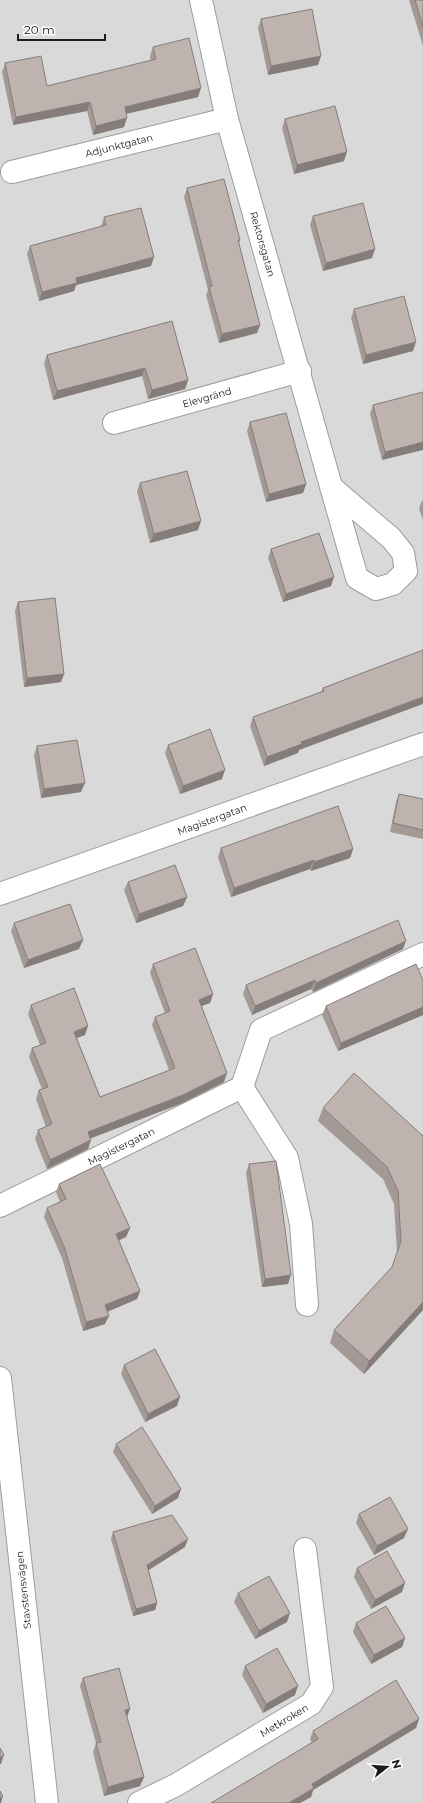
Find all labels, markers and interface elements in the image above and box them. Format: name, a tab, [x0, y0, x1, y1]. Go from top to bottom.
scale bar	[18, 16, 105, 42]
text: 20 m	[24, 22, 55, 37]
street label: Adjunktgatan	[84, 131, 154, 160]
street label: Rektorsgatan	[247, 210, 278, 278]
street label: Elevgränd	[181, 384, 233, 411]
street label: Magistergatan	[176, 801, 249, 838]
street label: Magistergatan	[86, 1125, 157, 1168]
street label: Stavstensvägen	[13, 1550, 34, 1630]
street label: Metkroken	[258, 1701, 311, 1740]
north arrow	[367, 1747, 407, 1787]
text: N	[389, 1758, 405, 1770]

